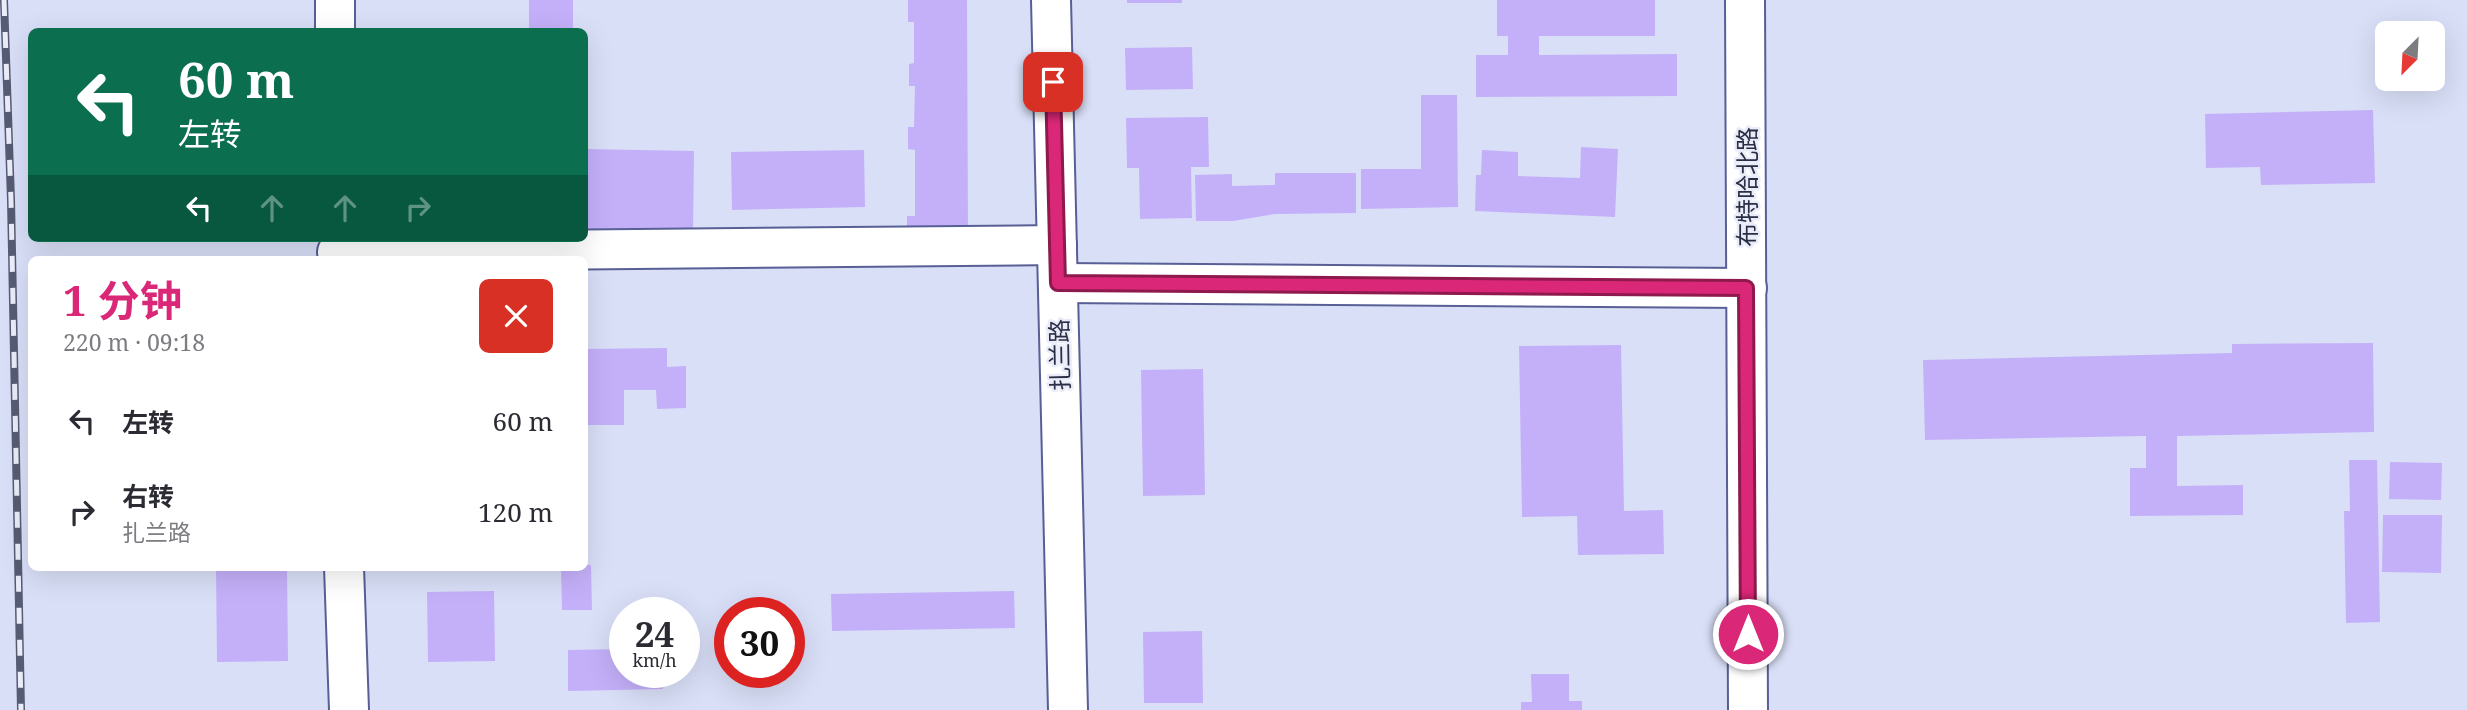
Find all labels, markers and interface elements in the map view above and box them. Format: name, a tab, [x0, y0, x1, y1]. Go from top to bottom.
north arrow	[2375, 21, 2445, 91]
map controls	[2375, 21, 2445, 91]
text: 60 m	[178, 46, 294, 112]
pin	[1023, 52, 1083, 112]
icon: left	[63, 56, 154, 147]
icon: arrive	[1034, 63, 1072, 101]
text: 左转	[178, 112, 242, 155]
street label: 布特哈北路	[1730, 127, 1763, 247]
icon: left	[180, 189, 218, 227]
icon: ahead	[253, 189, 291, 227]
icon: ahead	[326, 189, 364, 227]
icon: right	[399, 189, 437, 227]
text: 1 分钟	[63, 271, 182, 328]
button: close	[479, 279, 553, 353]
street label: 扎兰路	[1042, 319, 1076, 391]
text: 220 m · 09:18	[63, 326, 205, 358]
icon: left	[63, 402, 101, 440]
text: 60 m	[493, 403, 553, 439]
text: 左转	[122, 404, 174, 440]
text: 右转	[122, 478, 174, 514]
icon: right	[63, 493, 101, 531]
text: 120 m	[478, 494, 553, 530]
text: 扎兰路	[122, 516, 191, 548]
speed limit sign: 30	[714, 597, 805, 688]
position arrow	[1711, 597, 1785, 671]
text: 24	[635, 610, 674, 657]
text: km/h	[632, 648, 677, 672]

